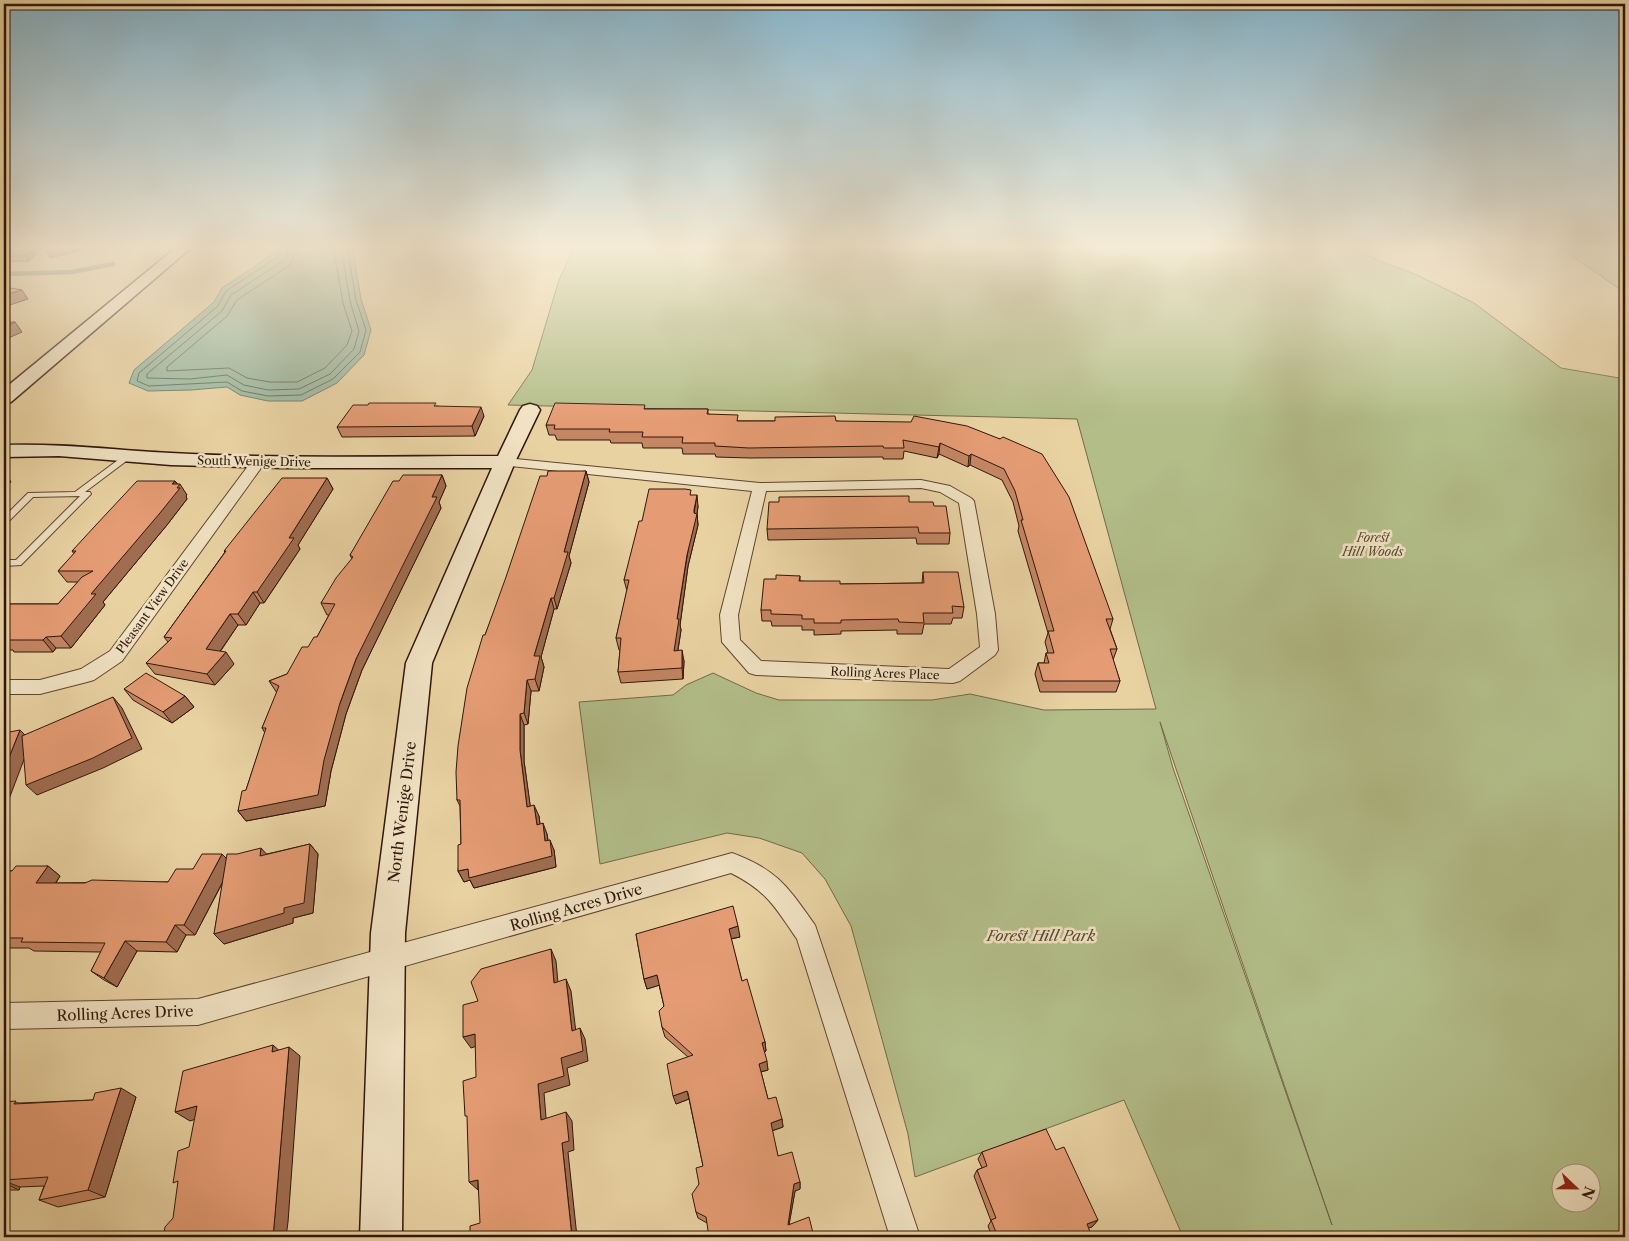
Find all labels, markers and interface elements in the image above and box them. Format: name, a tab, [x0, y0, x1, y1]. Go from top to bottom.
street label: South Wenige Drive	[197, 453, 311, 469]
park label: Forest Hill Woods	[1341, 530, 1404, 559]
street label: Pleasant View Drive	[113, 556, 192, 656]
street label: Rolling Acres Place	[830, 664, 940, 682]
street label: North Wenige Drive	[384, 740, 420, 884]
street label: Rolling Acres Drive	[508, 879, 644, 935]
park label: Forest Hill Park	[986, 926, 1095, 945]
street label: Rolling Acres Drive	[56, 1001, 194, 1025]
north arrow	[1552, 1164, 1602, 1214]
text: N	[1577, 1184, 1599, 1202]

